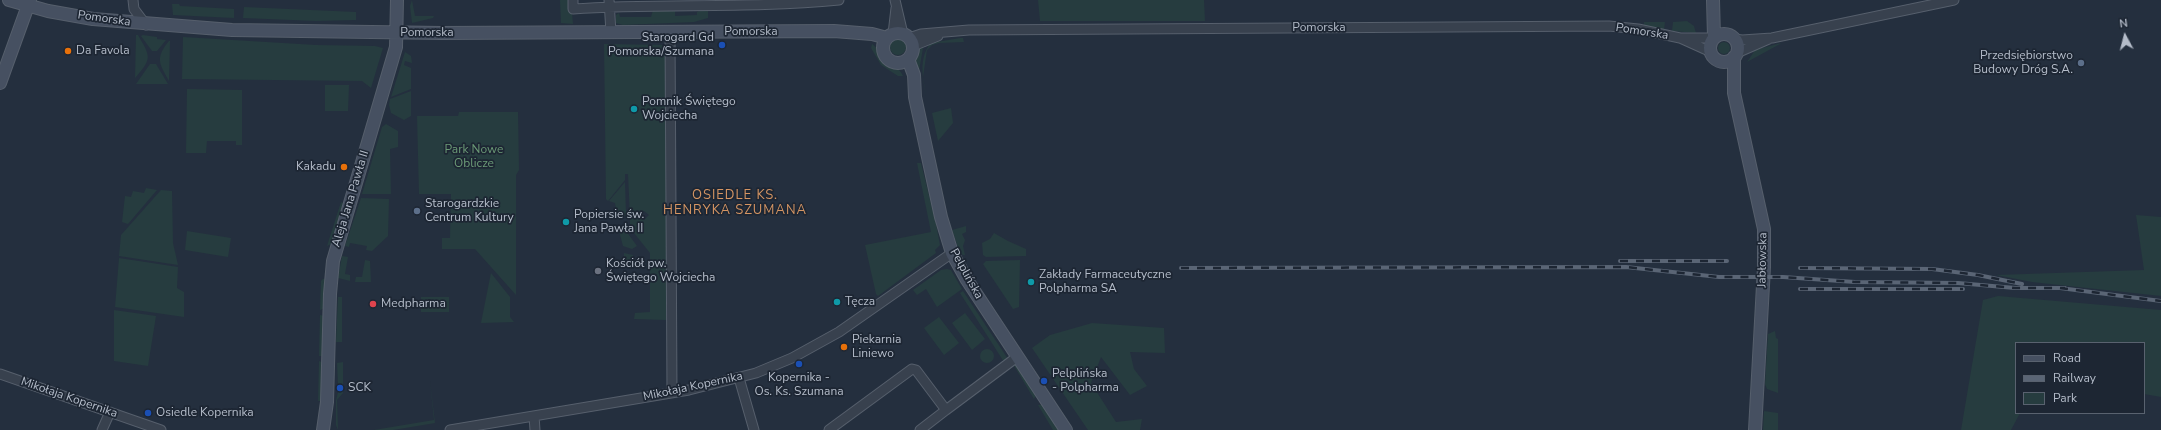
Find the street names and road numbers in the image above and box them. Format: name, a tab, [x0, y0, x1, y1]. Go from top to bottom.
street label: Pomorska	[77, 8, 131, 30]
street label: Pomorska	[1292, 21, 1346, 35]
street label: Pomorska	[1615, 21, 1669, 43]
street label: Pomorska	[724, 25, 778, 39]
street label: Pomorska	[400, 26, 454, 40]
street label: Aleja Jana Pawła II	[329, 149, 373, 249]
street label: Jabłowska	[1755, 232, 1771, 288]
street label: Pelplińska	[946, 246, 986, 302]
street label: Mikołaja Kopernika	[642, 369, 744, 405]
street label: Mikołaja Kopernika	[19, 375, 119, 421]

